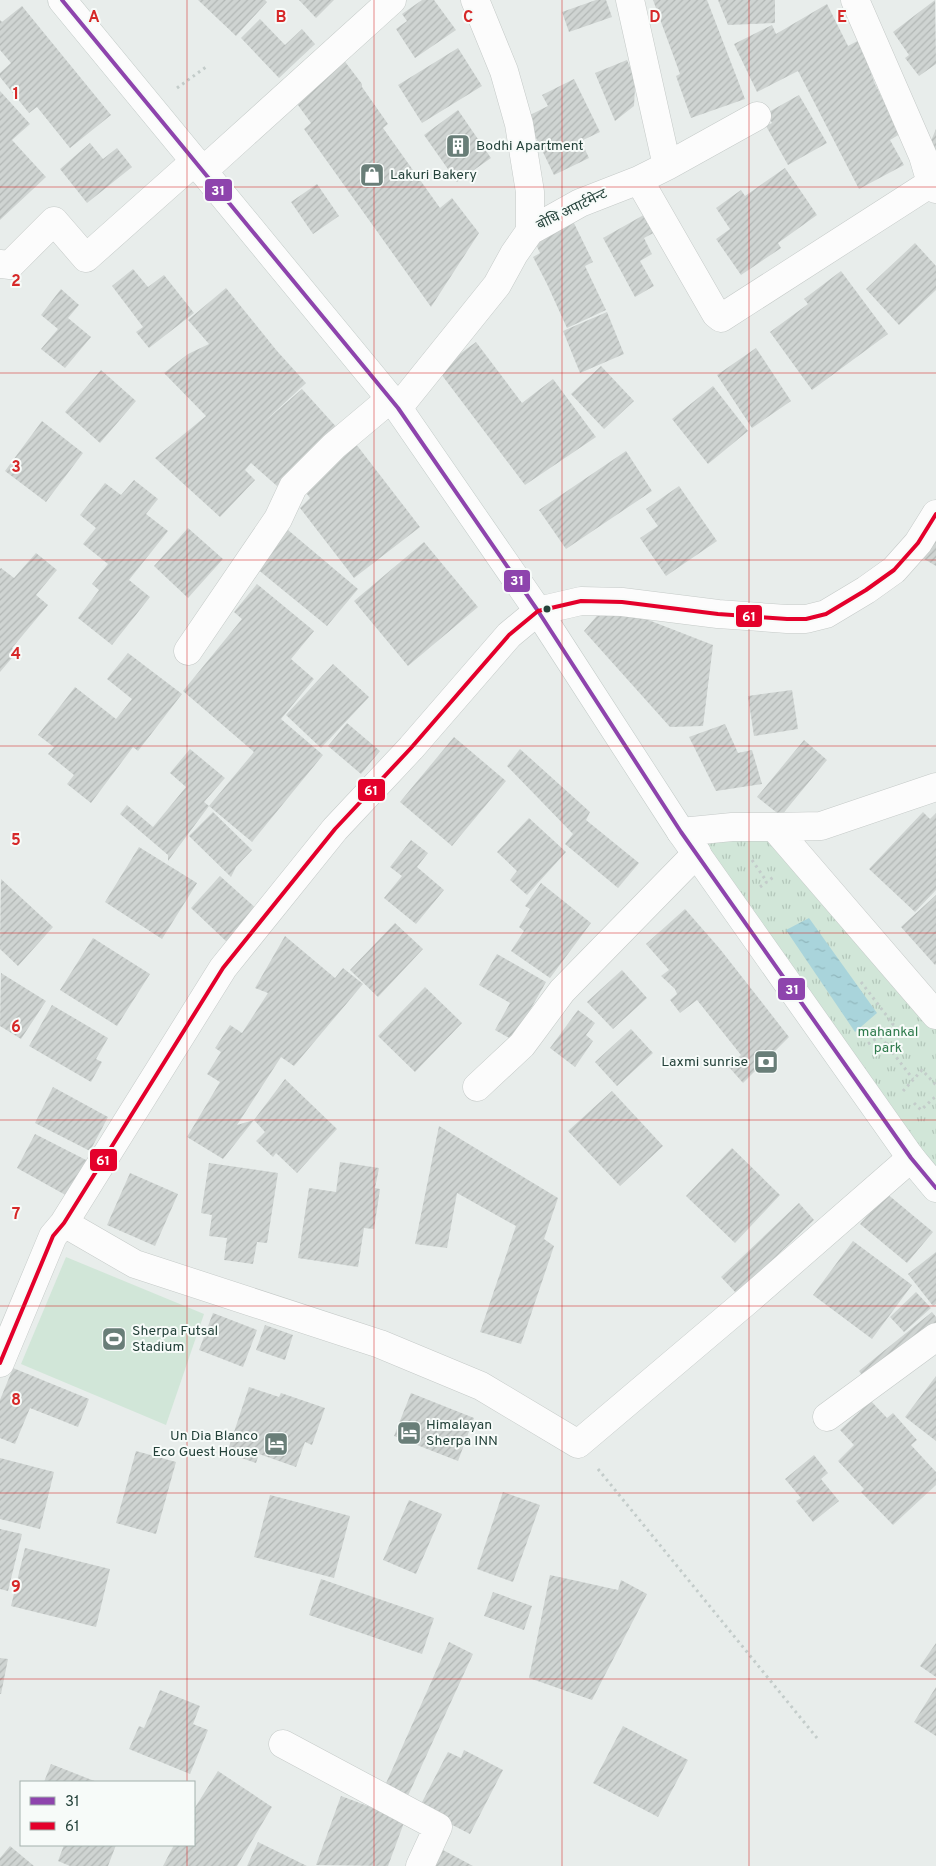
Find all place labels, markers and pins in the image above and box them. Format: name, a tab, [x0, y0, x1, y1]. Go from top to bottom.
building icon: Bodhi Apartment	[445, 133, 471, 159]
place label: Bodhi Apartment	[476, 138, 584, 155]
shop icon: Lakuri Bakery	[359, 162, 385, 188]
place label: Lakuri Bakery	[390, 167, 477, 184]
unlabelled marker	[542, 604, 552, 614]
bank icon: Laxmi sunrise	[753, 1049, 779, 1075]
place label: Laxmi sunrise	[661, 1054, 748, 1071]
place label: Sherpa Futsal Stadium	[132, 1323, 218, 1356]
sports icon: Sherpa Futsal Stadium	[101, 1326, 127, 1352]
place label: Himalayan Sherpa INN	[426, 1417, 498, 1450]
hotel icon: Himalayan Sherpa INN	[396, 1420, 422, 1446]
place label: Un Dia Blanco Eco Guest House	[153, 1428, 258, 1461]
hotel icon: Un Dia Blanco Eco Guest House	[263, 1431, 289, 1457]

